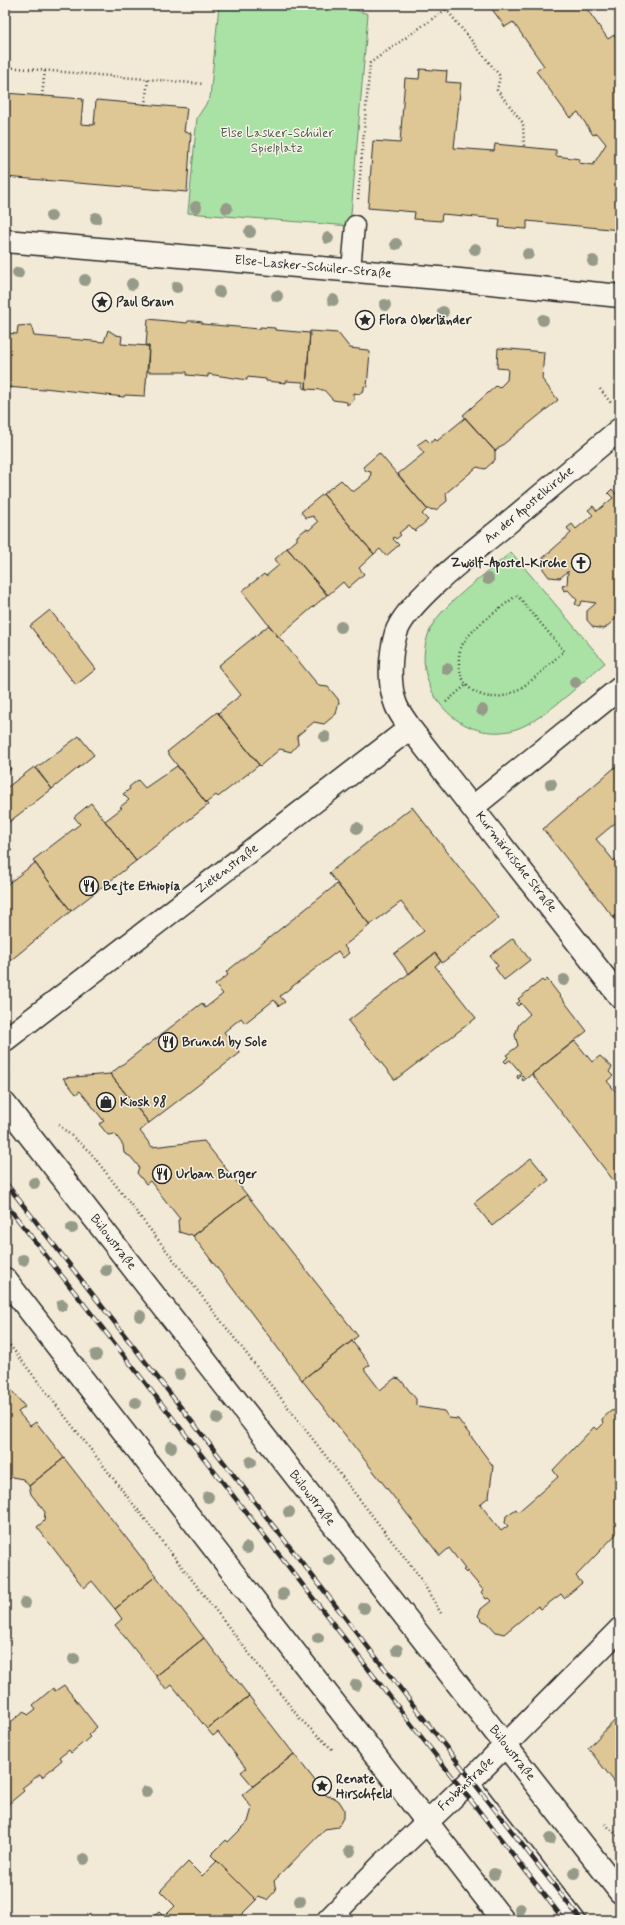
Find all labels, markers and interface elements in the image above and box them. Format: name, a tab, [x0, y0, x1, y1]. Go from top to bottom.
park label: Else Lasker-Schüler Spielplatz	[220, 125, 334, 157]
street label: Else-Lasker-Schüler-Straße	[234, 252, 392, 282]
place icon: Paul Braun	[91, 291, 113, 313]
place label: Paul Braun	[116, 294, 174, 311]
place icon: Flora Oberländer	[354, 309, 376, 331]
place label: Flora Oberländer	[379, 312, 473, 329]
street label: An der Apostelkirche	[481, 463, 578, 548]
church icon: Zwölf-Apostel-Kirche	[570, 552, 592, 574]
place label: Zwölf-Apostel-Kirche	[451, 555, 568, 573]
street label: Kurmärkische Straße	[471, 808, 561, 916]
street label: Zietenstraße	[192, 840, 262, 898]
restaurant icon: Bejte Ethiopia	[78, 875, 100, 897]
place label: Bejte Ethiopia	[103, 878, 181, 896]
restaurant icon: Brunch by Sole	[157, 1031, 179, 1053]
place label: Brunch by Sole	[182, 1034, 267, 1051]
shop icon: Kiosk 98	[95, 1091, 117, 1113]
place label: Kiosk 98	[120, 1094, 167, 1111]
restaurant icon: Urban Burger	[151, 1163, 173, 1185]
place label: Urban Burger	[176, 1166, 258, 1185]
street label: Bülowstraße	[86, 1211, 140, 1273]
street label: Bülowstraße	[285, 1467, 339, 1529]
street label: Bülowstraße	[485, 1722, 539, 1784]
street label: Frobenstraße	[435, 1753, 497, 1815]
place label: Renate Hirschfeld	[336, 1771, 393, 1803]
place icon: Renate Hirschfeld	[311, 1775, 333, 1797]

